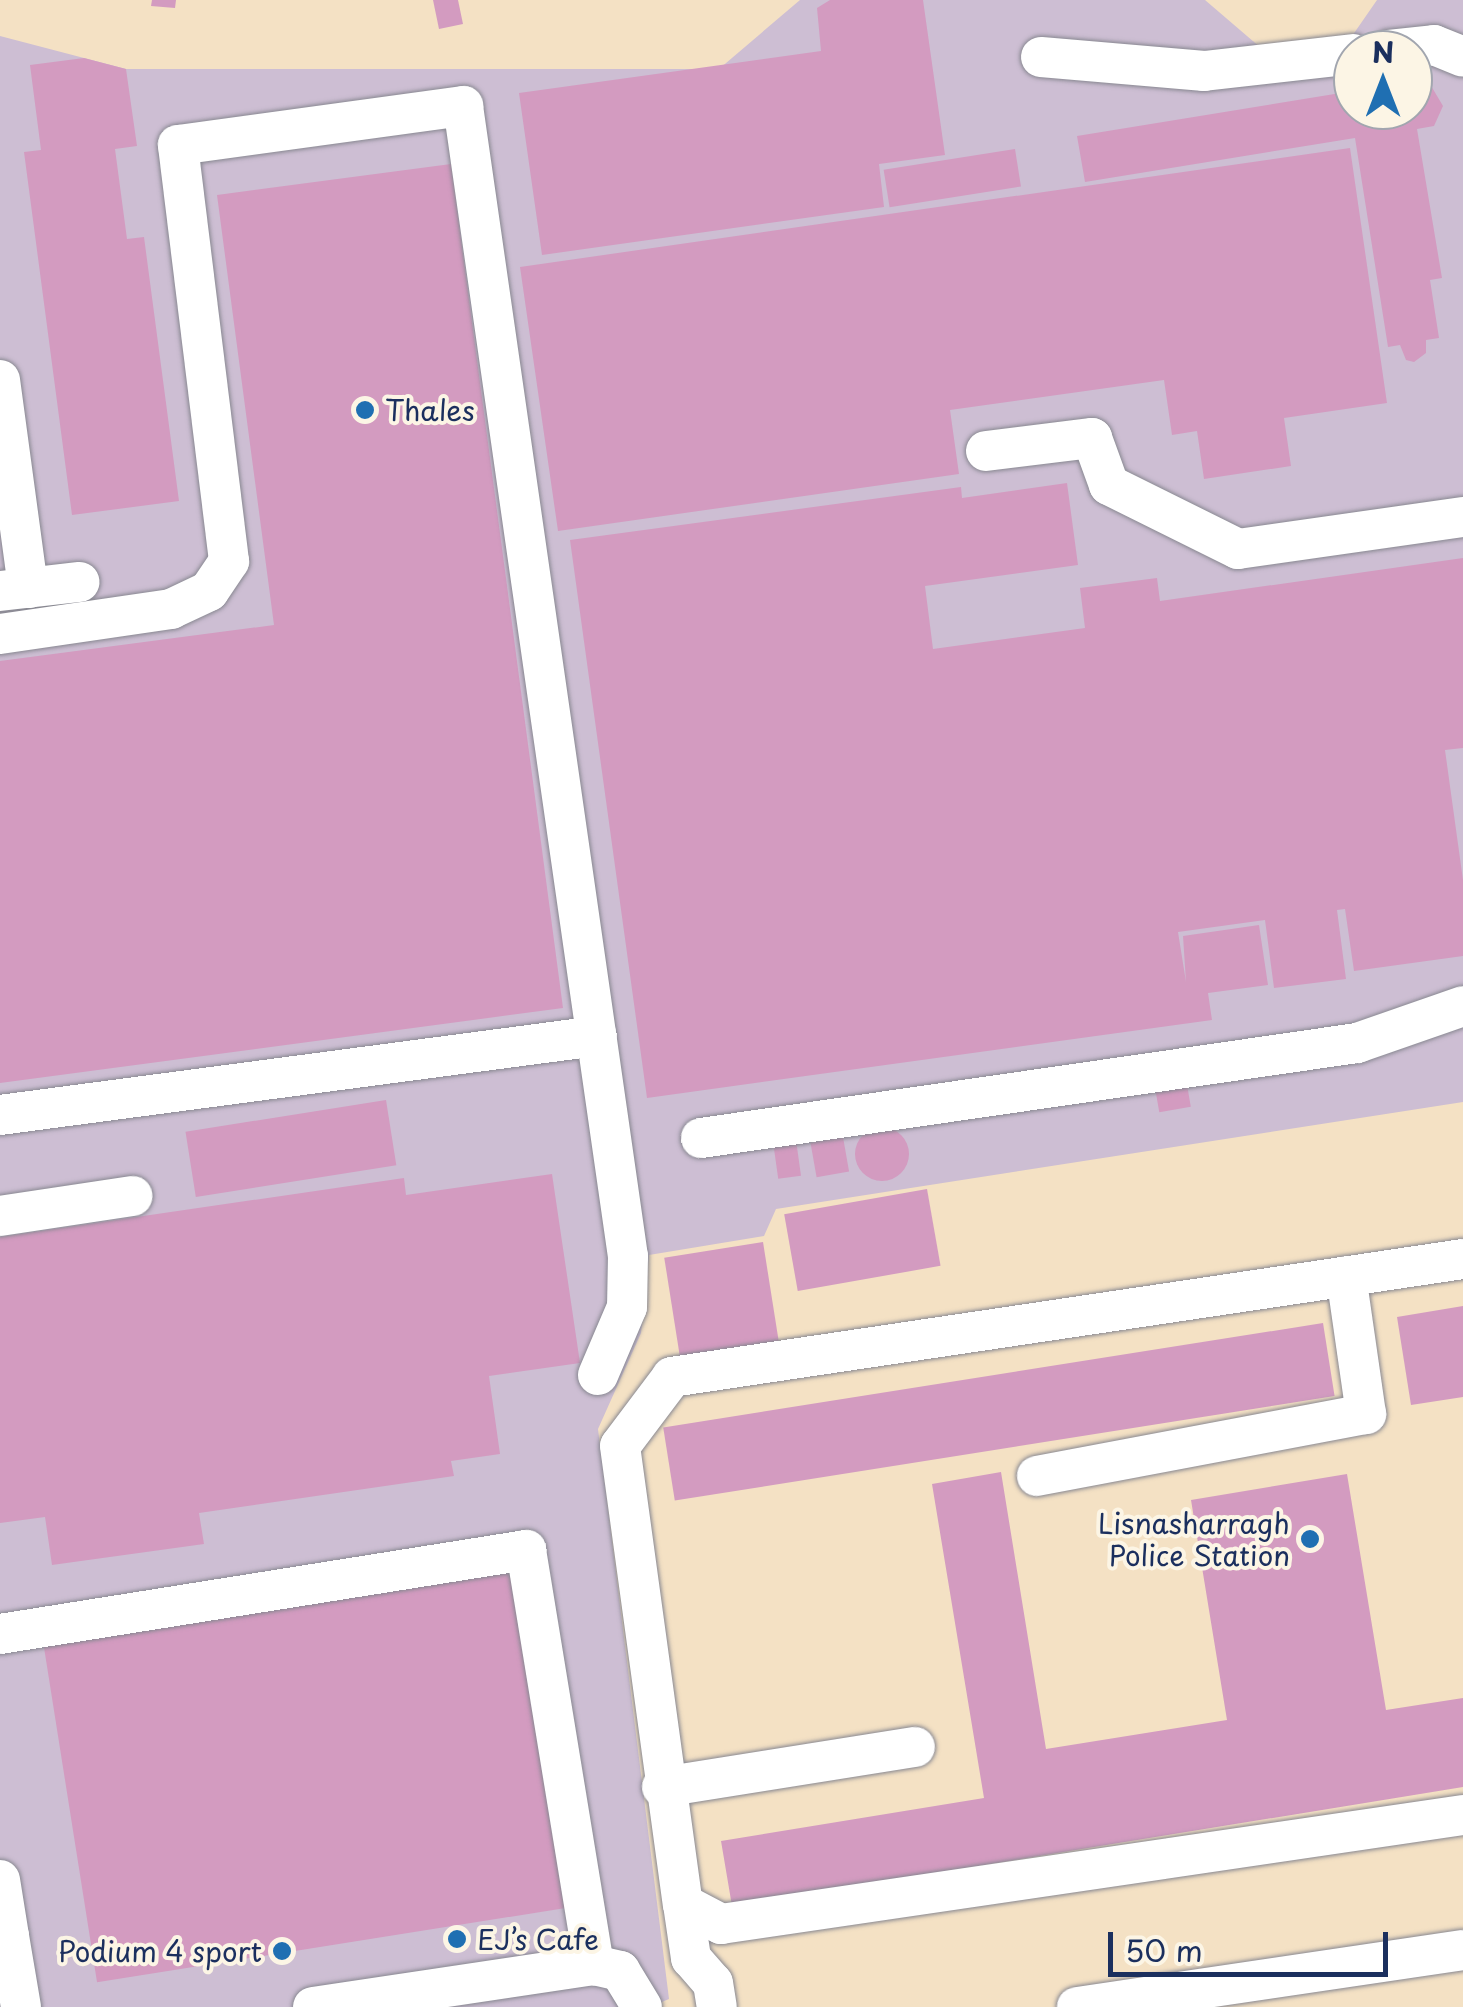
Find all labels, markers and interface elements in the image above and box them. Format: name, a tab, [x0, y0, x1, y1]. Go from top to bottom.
north arrow	[1333, 30, 1433, 130]
text: N	[1372, 30, 1394, 73]
place label: Thales	[385, 393, 475, 427]
marker: Thales	[354, 399, 376, 421]
place label: Lisnasharragh Police Station	[1098, 1506, 1290, 1572]
marker: Lisnasharragh Police Station	[1299, 1528, 1321, 1550]
scale bar	[1113, 1912, 1393, 1974]
place label: EJ’s Cafe	[477, 1922, 600, 1956]
text: 50 m	[1125, 1927, 1203, 1972]
marker: EJ’s Cafe	[446, 1928, 468, 1950]
place label: Podium 4 sport	[57, 1934, 262, 1968]
marker: Podium 4 sport	[271, 1940, 293, 1962]

